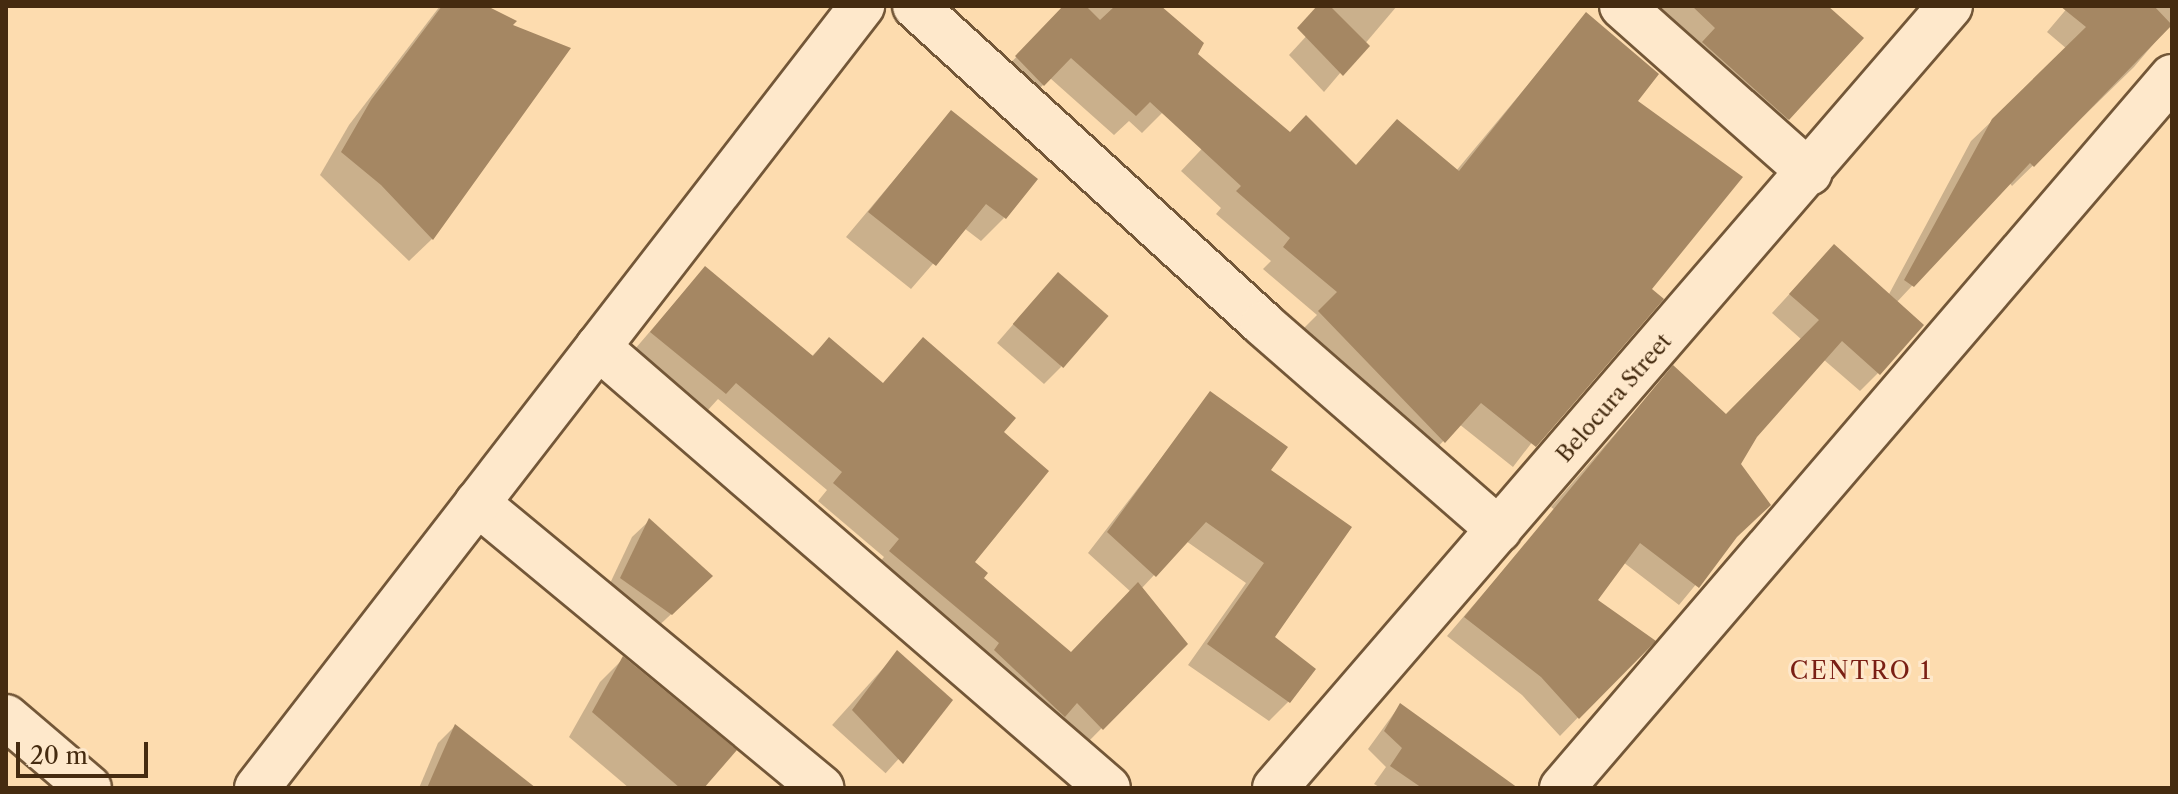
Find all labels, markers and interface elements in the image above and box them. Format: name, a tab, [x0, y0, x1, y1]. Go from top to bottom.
street label: Belocura Street	[1551, 328, 1677, 468]
district label: CENTRO 1	[1790, 657, 1932, 685]
scale bar	[20, 726, 152, 776]
text: 20 m	[30, 741, 88, 770]

